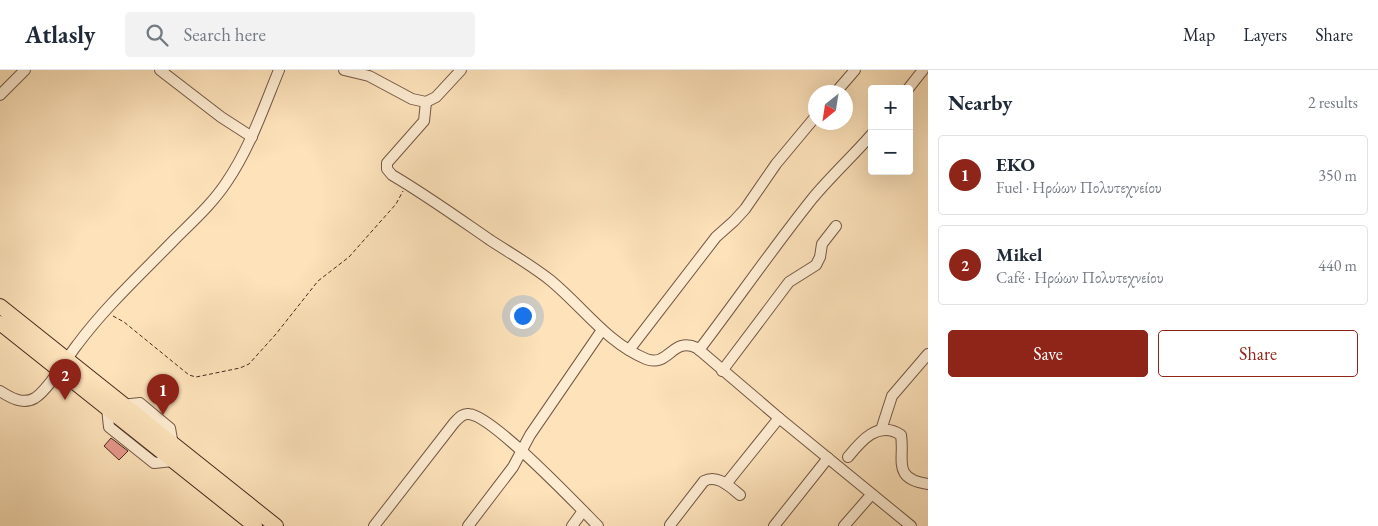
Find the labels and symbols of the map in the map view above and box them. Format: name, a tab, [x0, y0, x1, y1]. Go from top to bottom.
north arrow	[808, 85, 853, 130]
your location	[510, 303, 536, 329]
pin: 2	[49, 359, 81, 400]
pin: 1	[147, 374, 179, 415]

